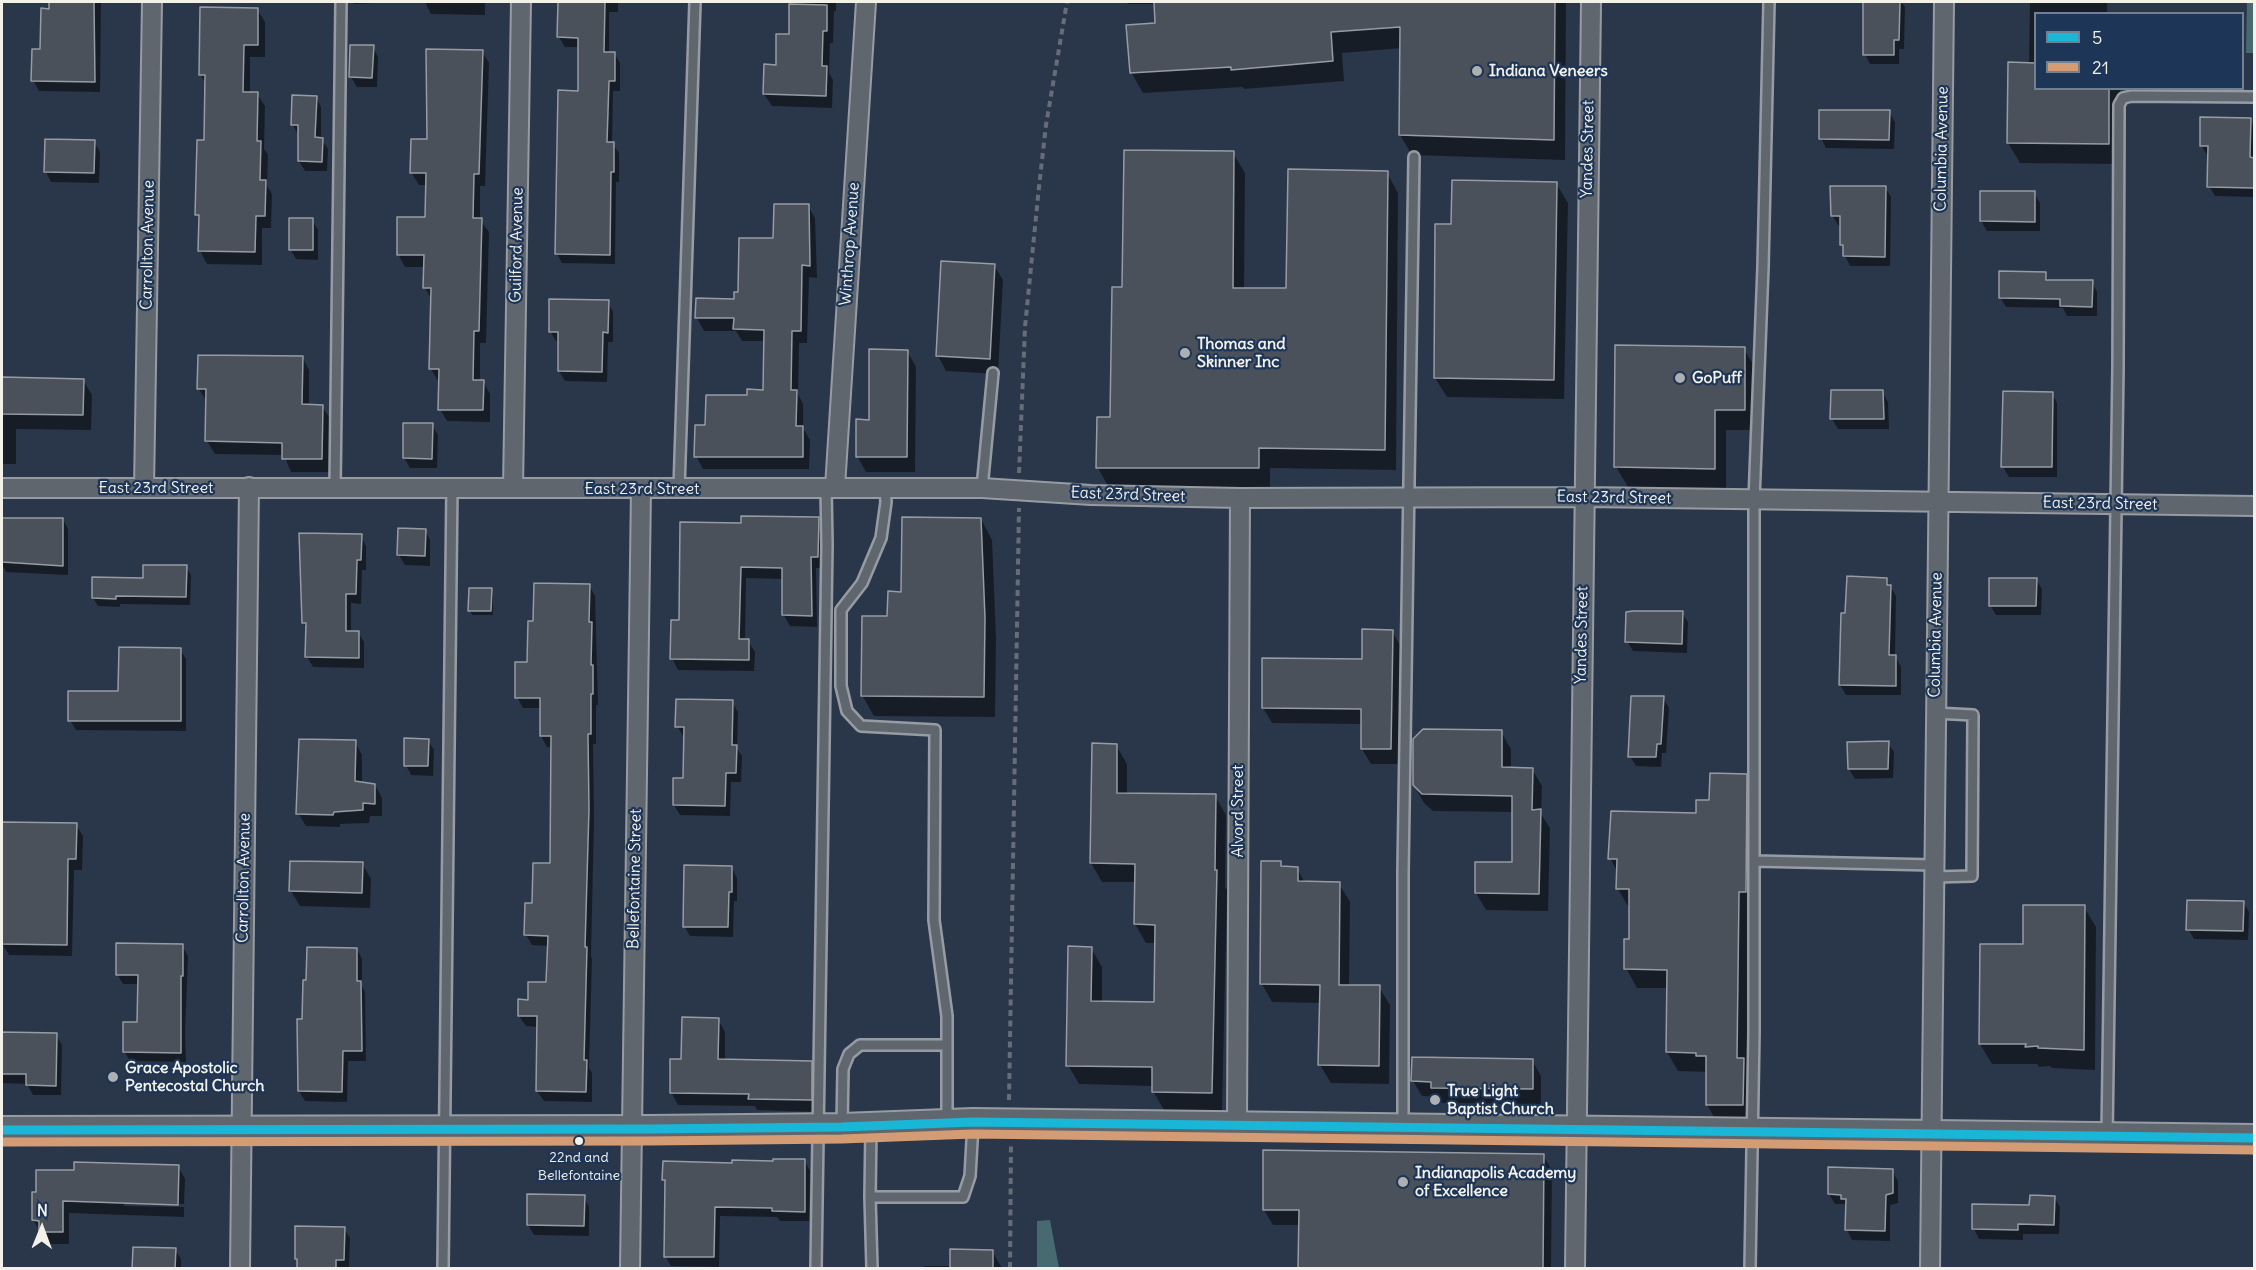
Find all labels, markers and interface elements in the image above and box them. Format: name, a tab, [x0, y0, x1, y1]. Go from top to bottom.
legend	[2034, 12, 2244, 90]
text: 5	[2092, 26, 2102, 49]
text: 21	[2092, 56, 2109, 79]
place label: Indiana Veneers	[1489, 61, 1608, 81]
marker: Indiana Veneers	[1470, 64, 1484, 78]
street label: Columbia Avenue	[1931, 86, 1953, 212]
street label: Yandes Street	[1578, 100, 1598, 198]
street label: Carrollton Avenue	[137, 180, 159, 310]
street label: Winthrop Avenue	[836, 182, 864, 306]
street label: Guilford Avenue	[506, 187, 528, 303]
place label: Thomas and Skinner Inc	[1197, 334, 1286, 372]
marker: Thomas and Skinner Inc	[1178, 346, 1192, 360]
place label: GoPuff	[1692, 368, 1742, 388]
marker: GoPuff	[1673, 371, 1687, 385]
street label: East 23rd Street	[99, 478, 213, 498]
street label: East 23rd Street	[585, 479, 699, 499]
street label: East 23rd Street	[1070, 483, 1186, 507]
street label: East 23rd Street	[1556, 487, 1672, 509]
street label: East 23rd Street	[2042, 493, 2158, 515]
street label: Columbia Avenue	[1925, 572, 1947, 698]
street label: Yandes Street	[1572, 586, 1592, 684]
street label: Alvord Street	[1228, 765, 1248, 857]
street label: Bellefontaine Street	[624, 809, 646, 949]
street label: Carrollton Avenue	[233, 813, 255, 943]
place label: Grace Apostolic Pentecostal Church	[125, 1058, 265, 1096]
marker: Grace Apostolic Pentecostal Church	[106, 1070, 120, 1084]
place label: True Light Baptist Church	[1447, 1081, 1554, 1119]
marker: True Light Baptist Church	[1428, 1093, 1442, 1107]
marker: 22nd and Bellefontaine	[573, 1135, 585, 1147]
place label: 22nd and Bellefontaine	[538, 1150, 620, 1182]
place label: Indianapolis Academy of Excellence	[1415, 1163, 1576, 1201]
marker: Indianapolis Academy of Excellence	[1396, 1175, 1410, 1189]
north arrow	[12, 1198, 72, 1258]
text: N	[37, 1200, 48, 1220]

